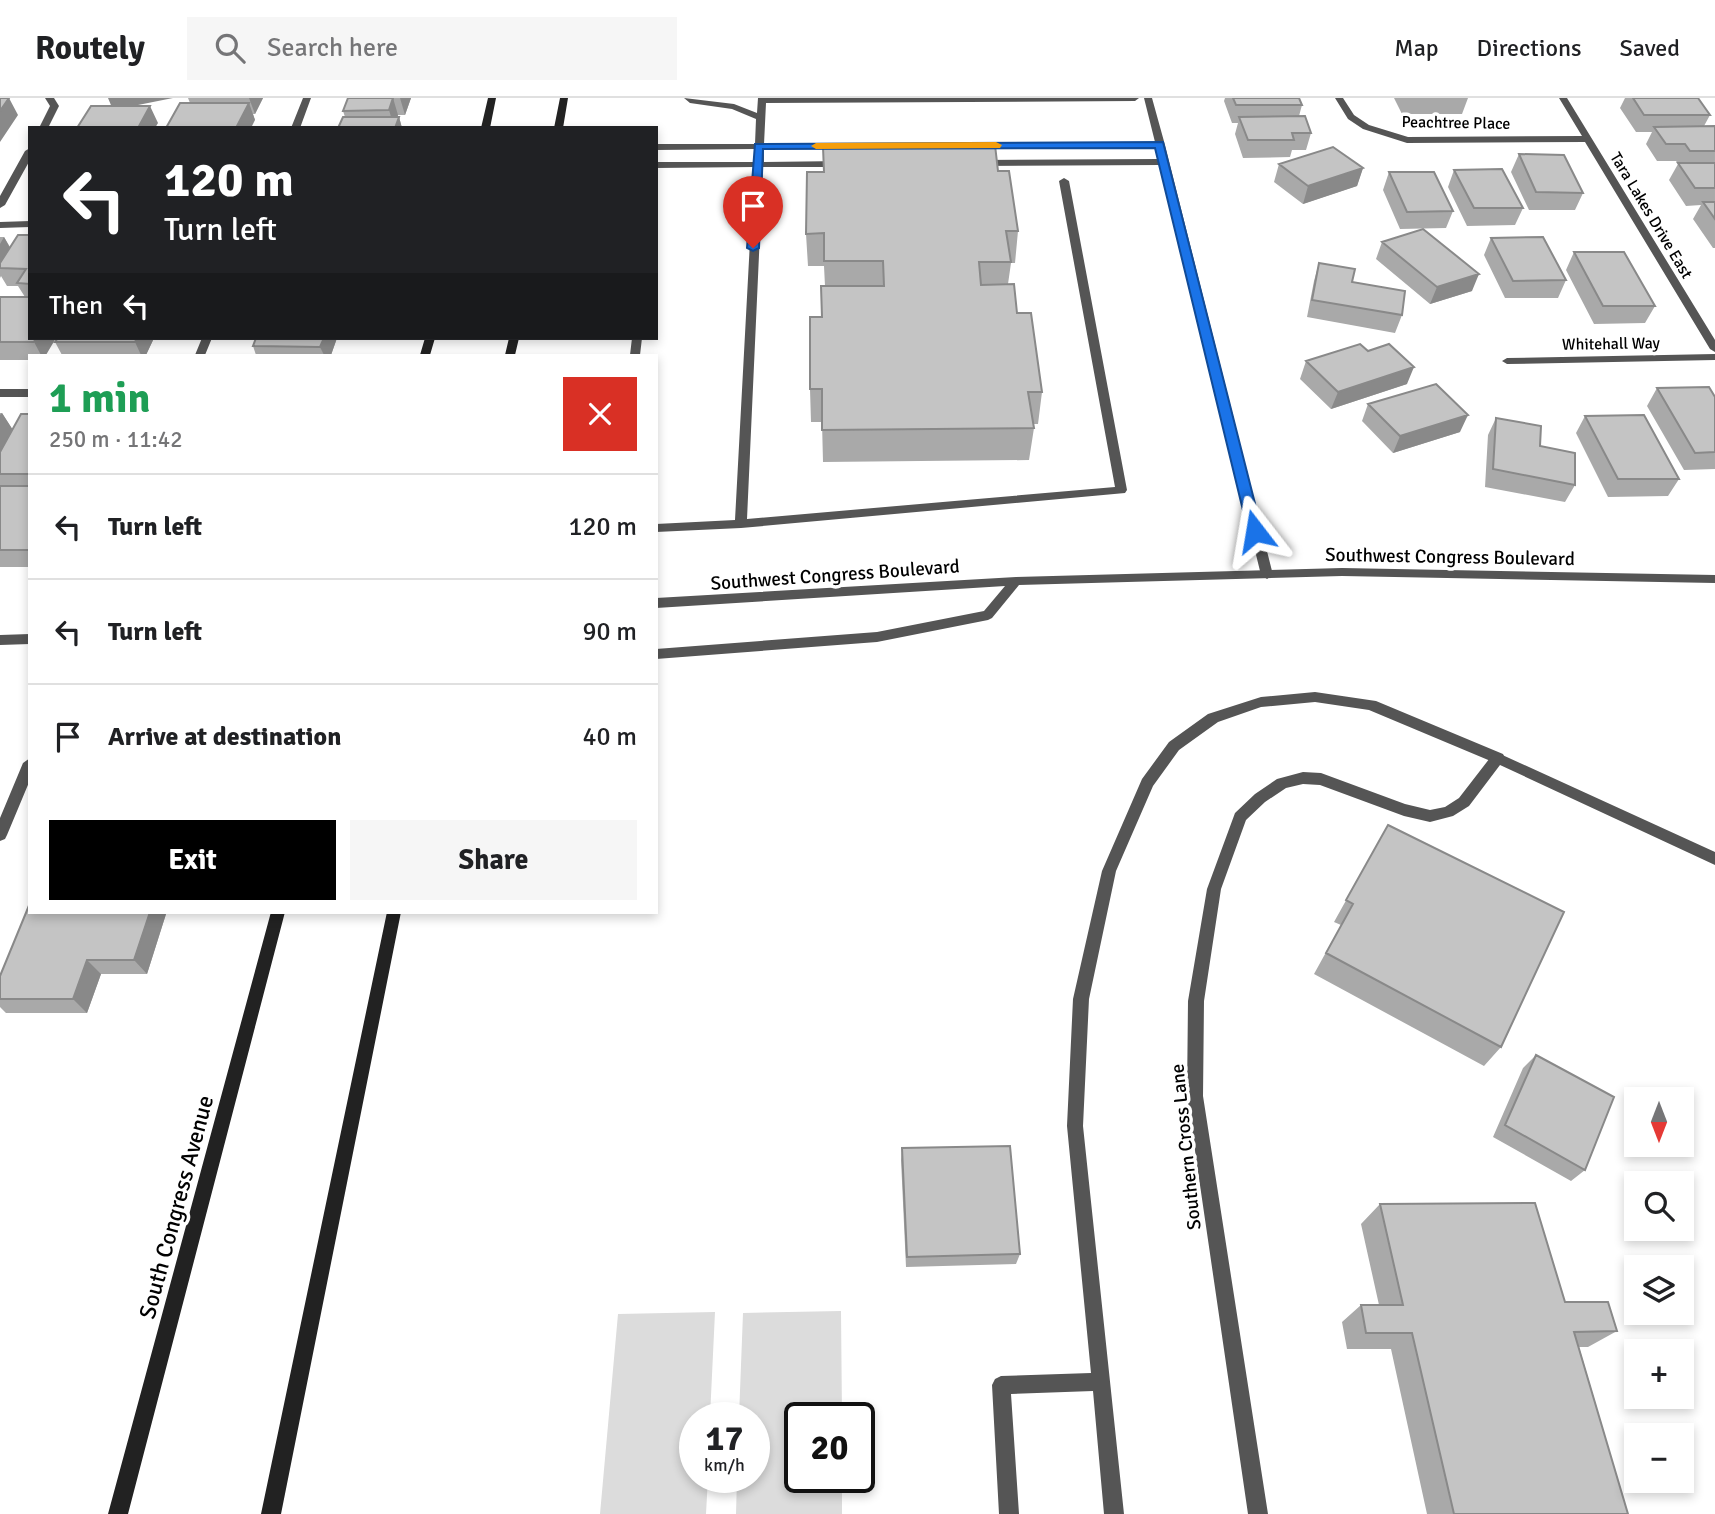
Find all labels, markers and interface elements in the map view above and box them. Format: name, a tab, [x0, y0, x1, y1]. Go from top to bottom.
search box	[187, 17, 677, 80]
text: Routely	[35, 28, 145, 69]
icon: search	[211, 29, 249, 67]
text: Search here	[267, 32, 398, 64]
text: Map	[1394, 33, 1439, 63]
text: Directions	[1477, 33, 1582, 63]
text: Saved	[1620, 33, 1680, 63]
street label: Peachtree Place	[1401, 112, 1511, 134]
street label: Tara Lakes Drive East	[1606, 149, 1697, 283]
text: 120 m	[164, 150, 294, 210]
icon: left	[49, 154, 140, 245]
pin	[723, 176, 783, 248]
icon: arrive	[734, 187, 772, 225]
text: Turn left	[164, 210, 277, 249]
icon: left	[117, 287, 155, 325]
text: Then	[49, 290, 103, 322]
street label: Whitehall Way	[1562, 333, 1661, 355]
text: 1 min	[49, 373, 150, 424]
button: close	[563, 377, 637, 451]
text: 250 m · 11:42	[49, 425, 183, 454]
position arrow	[1218, 494, 1292, 568]
icon: left	[49, 508, 87, 546]
text: Turn left	[108, 511, 202, 543]
text: 120 m	[568, 511, 637, 543]
street label: Southwest Congress Boulevard	[1325, 543, 1575, 571]
street label: Southwest Congress Boulevard	[710, 554, 961, 596]
icon: left	[49, 613, 87, 651]
text: Turn left	[108, 616, 202, 648]
text: 90 m	[582, 616, 637, 648]
icon: arrive	[49, 718, 87, 756]
text: Arrive at destination	[108, 721, 341, 753]
text: 40 m	[582, 721, 637, 753]
button: Exit	[49, 820, 336, 900]
button: Share	[350, 820, 637, 900]
street label: Southern Cross Lane	[1165, 1063, 1207, 1231]
north arrow	[1624, 1087, 1694, 1157]
map controls	[1624, 1087, 1694, 1493]
street label: South Congress Avenue	[133, 1092, 220, 1322]
button: search	[1624, 1171, 1694, 1241]
button: layers	[1624, 1255, 1694, 1325]
button: +	[1624, 1339, 1694, 1409]
speed limit sign: 20	[784, 1402, 875, 1493]
text: 17	[706, 1417, 743, 1460]
button: −	[1624, 1423, 1694, 1493]
text: km/h	[704, 1454, 745, 1476]

